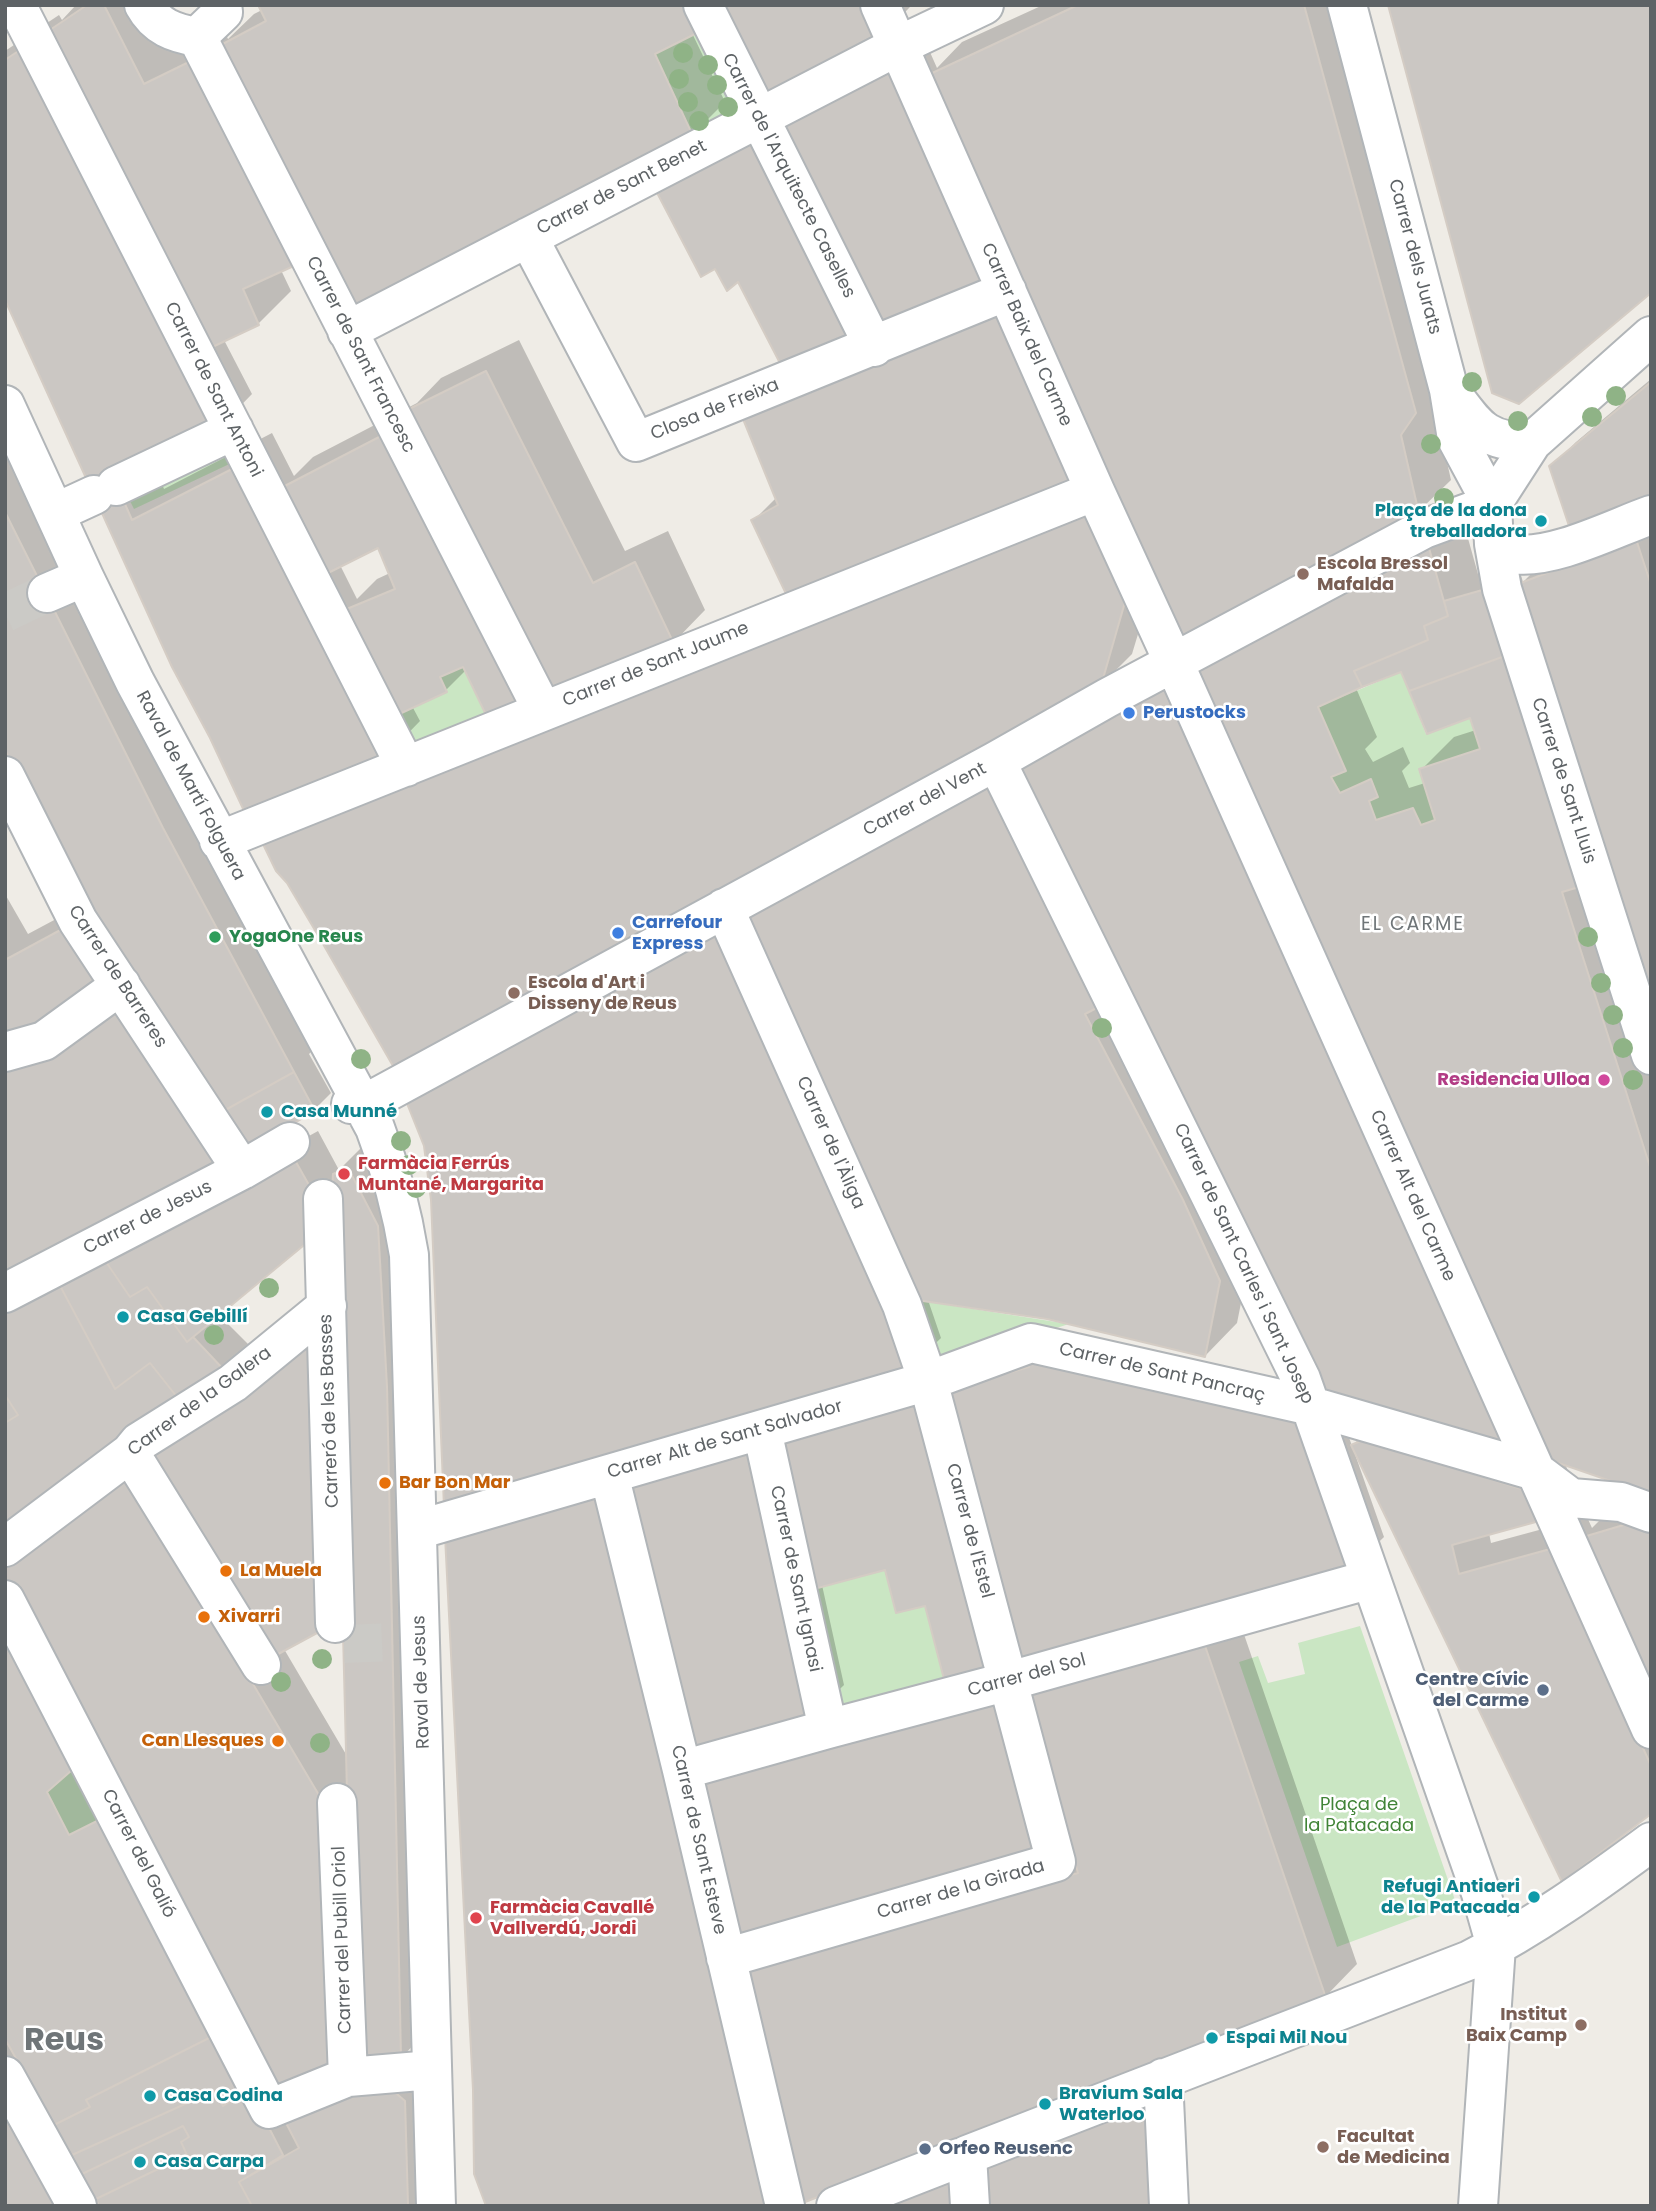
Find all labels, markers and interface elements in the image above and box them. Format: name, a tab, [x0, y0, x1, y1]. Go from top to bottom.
street label: Carrer de l'Arquitecte Caselles	[717, 50, 859, 302]
street label: Carrer de Sant Benet	[534, 136, 710, 240]
street label: Carrer dels Jurats	[1383, 177, 1445, 337]
street label: Carrer Baix del Carme	[976, 240, 1076, 430]
street label: Carrer de Sant Francesc	[301, 253, 419, 457]
street label: Carrer de Sant Antoni	[159, 299, 267, 481]
street label: Closa de Freixa	[648, 374, 782, 446]
place label: Plaça de la dona treballadora	[1375, 500, 1527, 542]
marker: Plaça de la dona treballadora	[1533, 513, 1549, 529]
place label: Escola Bressol Mafalda	[1317, 553, 1448, 596]
marker: Escola Bressol Mafalda	[1295, 566, 1311, 582]
street label: Carrer de Sant Jaume	[560, 618, 752, 712]
street label: Raval de Martí Folguera	[131, 687, 249, 885]
street label: Carrer de Sant Lluis	[1526, 695, 1600, 867]
place label: Perustocks	[1143, 702, 1246, 724]
marker: Perustocks	[1121, 705, 1137, 721]
street label: Carrer del Vent	[860, 759, 990, 841]
street label: Carrer de Barreres	[63, 902, 171, 1052]
place label: Carrefour Express	[632, 912, 722, 954]
district label: EL CARME	[1362, 914, 1464, 936]
marker: Carrefour Express	[610, 925, 626, 941]
place label: YogaOne Reus	[229, 926, 363, 948]
marker: YogaOne Reus	[207, 929, 223, 945]
place label: Escola d'Art i Disseny de Reus	[528, 972, 677, 1014]
marker: Escola d'Art i Disseny de Reus	[506, 985, 522, 1001]
place label: Residencia Ulloa	[1437, 1069, 1590, 1091]
marker: Residencia Ulloa	[1596, 1072, 1612, 1088]
street label: Carrer de l'Àliga	[791, 1073, 869, 1213]
place label: Casa Munné	[281, 1101, 397, 1123]
marker: Casa Munné	[259, 1104, 275, 1120]
street label: Carrer Alt del Carme	[1364, 1107, 1460, 1285]
street label: Carrer de Sant Carles i Sant Josep	[1168, 1120, 1318, 1408]
place label: Farmàcia Ferrús Muntané, Margarita	[358, 1153, 544, 1196]
marker: Farmàcia Ferrús Muntané, Margarita	[336, 1166, 352, 1182]
street label: Carrer de Jesus	[80, 1176, 216, 1260]
place label: Casa Gebillí	[137, 1306, 248, 1328]
marker: Casa Gebillí	[115, 1309, 131, 1325]
street label: Carreró de les Basses	[316, 1314, 344, 1508]
street label: Carrer de Sant Pancraç	[1057, 1339, 1267, 1407]
street label: Carrer de la Galera	[124, 1343, 276, 1461]
street label: Carrer Alt de Sant Salvador	[605, 1396, 845, 1484]
street label: Carrer de l'Estel	[941, 1461, 997, 1601]
place label: Bar Bon Mar	[399, 1472, 510, 1494]
marker: Bar Bon Mar	[377, 1475, 393, 1491]
street label: Carrer de Sant Ignasi	[765, 1484, 825, 1674]
place label: La Muela	[240, 1560, 322, 1582]
marker: La Muela	[218, 1563, 234, 1579]
place label: Xivarri	[218, 1606, 280, 1628]
marker: Xivarri	[196, 1609, 212, 1625]
street label: Raval de Jesus	[409, 1615, 435, 1749]
street label: Carrer del Sol	[966, 1650, 1088, 1702]
place label: Centre Cívic del Carme	[1415, 1669, 1529, 1712]
marker: Centre Cívic del Carme	[1535, 1682, 1551, 1698]
place label: Can Llesques	[142, 1730, 264, 1752]
marker: Can Llesques	[270, 1733, 286, 1749]
street label: Carrer de Sant Esteve	[666, 1743, 730, 1937]
street label: Carrer del Galió	[96, 1786, 180, 1922]
park label: Plaça de la Patacada	[1304, 1794, 1414, 1836]
street label: Carrer del Pubill Oriol	[329, 1846, 357, 2034]
street label: Carrer de la Girada	[875, 1856, 1047, 1924]
place label: Refugi Antiaeri de la Patacada	[1381, 1876, 1520, 1918]
marker: Refugi Antiaeri de la Patacada	[1526, 1889, 1542, 1905]
place label: Farmàcia Cavallé Vallverdú, Jordi	[490, 1897, 654, 1940]
marker: Farmàcia Cavallé Vallverdú, Jordi	[468, 1910, 484, 1926]
place label: Institut Baix Camp	[1466, 2004, 1567, 2046]
marker: Institut Baix Camp	[1573, 2017, 1589, 2033]
district label: Reus	[24, 2023, 104, 2061]
place label: Espai Mil Nou	[1226, 2027, 1347, 2049]
marker: Espai Mil Nou	[1204, 2030, 1220, 2046]
place label: Bravium Sala Waterloo	[1059, 2083, 1183, 2126]
place label: Casa Codina	[164, 2085, 283, 2107]
marker: Casa Codina	[142, 2088, 158, 2104]
marker: Bravium Sala Waterloo	[1037, 2096, 1053, 2112]
place label: Facultat de Medicina	[1337, 2126, 1450, 2168]
place label: Orfeo Reusenc	[939, 2138, 1073, 2160]
marker: Facultat de Medicina	[1315, 2139, 1331, 2155]
marker: Orfeo Reusenc	[917, 2141, 933, 2157]
place label: Casa Carpa	[154, 2151, 264, 2173]
marker: Casa Carpa	[132, 2154, 148, 2170]

